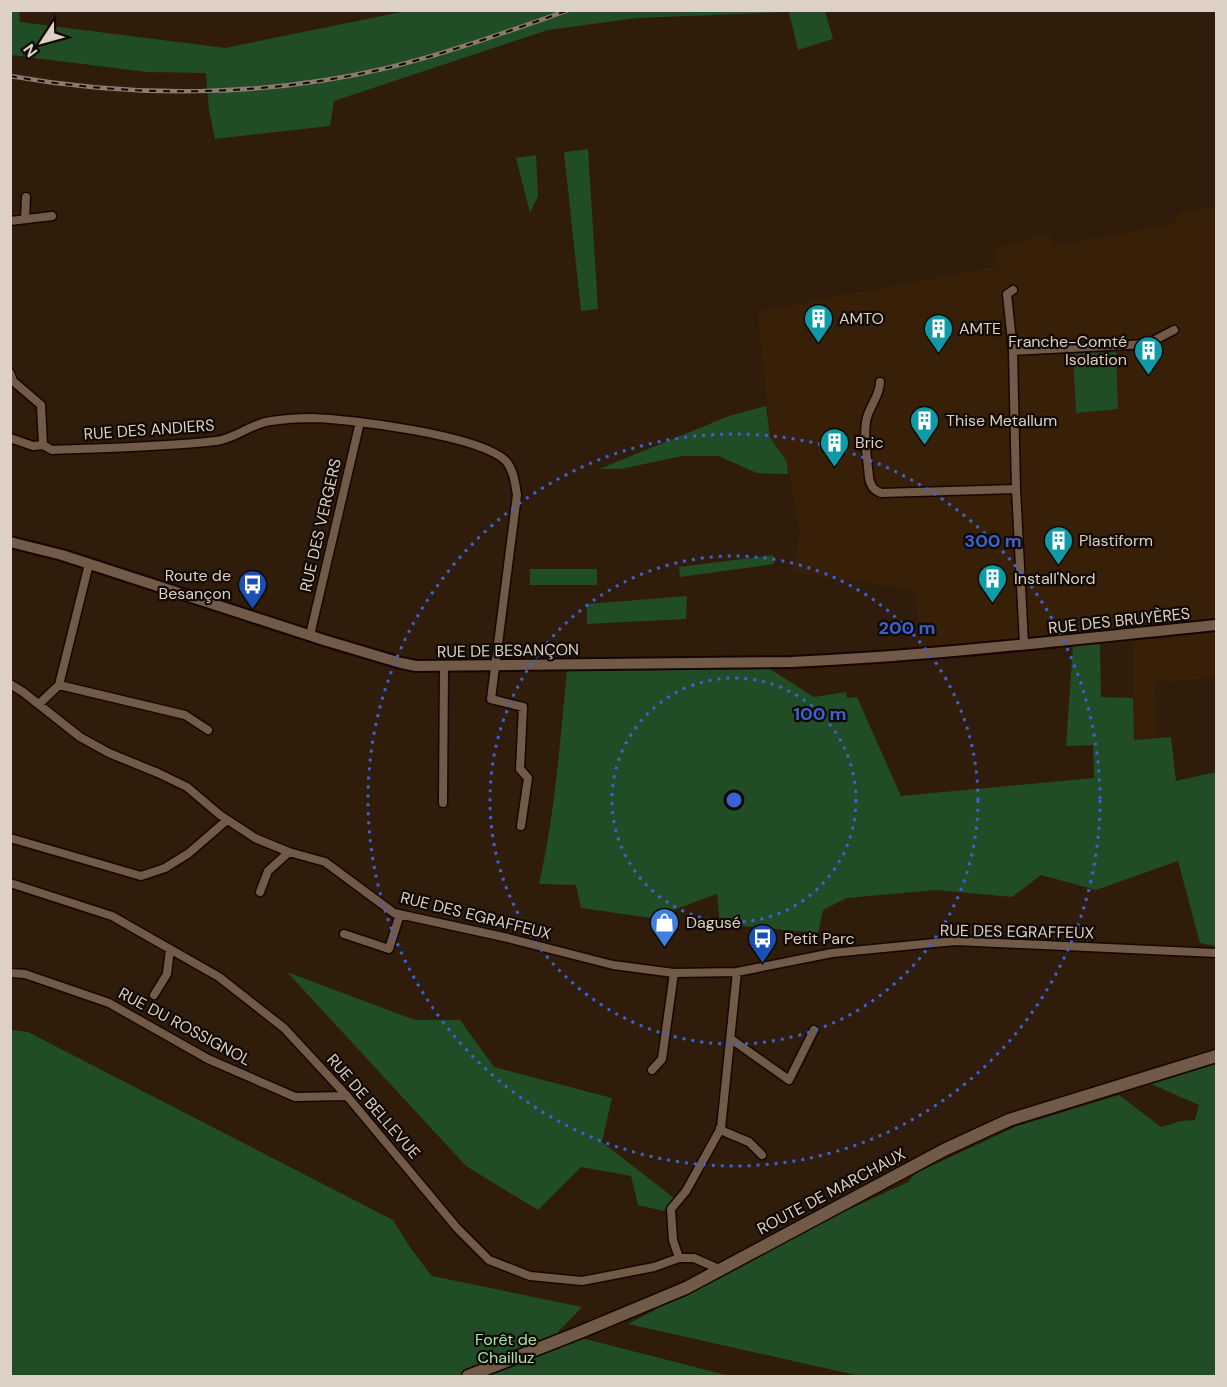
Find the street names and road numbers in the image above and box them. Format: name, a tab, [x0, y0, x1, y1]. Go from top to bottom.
street label: RUE DES ANDIERS	[83, 414, 215, 445]
street label: RUE DES VERGERS	[295, 456, 346, 594]
street label: RUE DES BRUYÈRES	[1047, 603, 1191, 638]
street label: RUE DE BESANÇON	[437, 639, 579, 662]
street label: RUE DES EGRAFFEUX	[398, 887, 554, 944]
street label: RUE DES EGRAFFEUX	[940, 920, 1095, 943]
street label: RUE DU ROSSIGNOL	[115, 983, 255, 1070]
street label: RUE DE BELLEVUE	[322, 1049, 425, 1163]
street label: ROUTE DE MARCHAUX	[753, 1143, 909, 1239]

